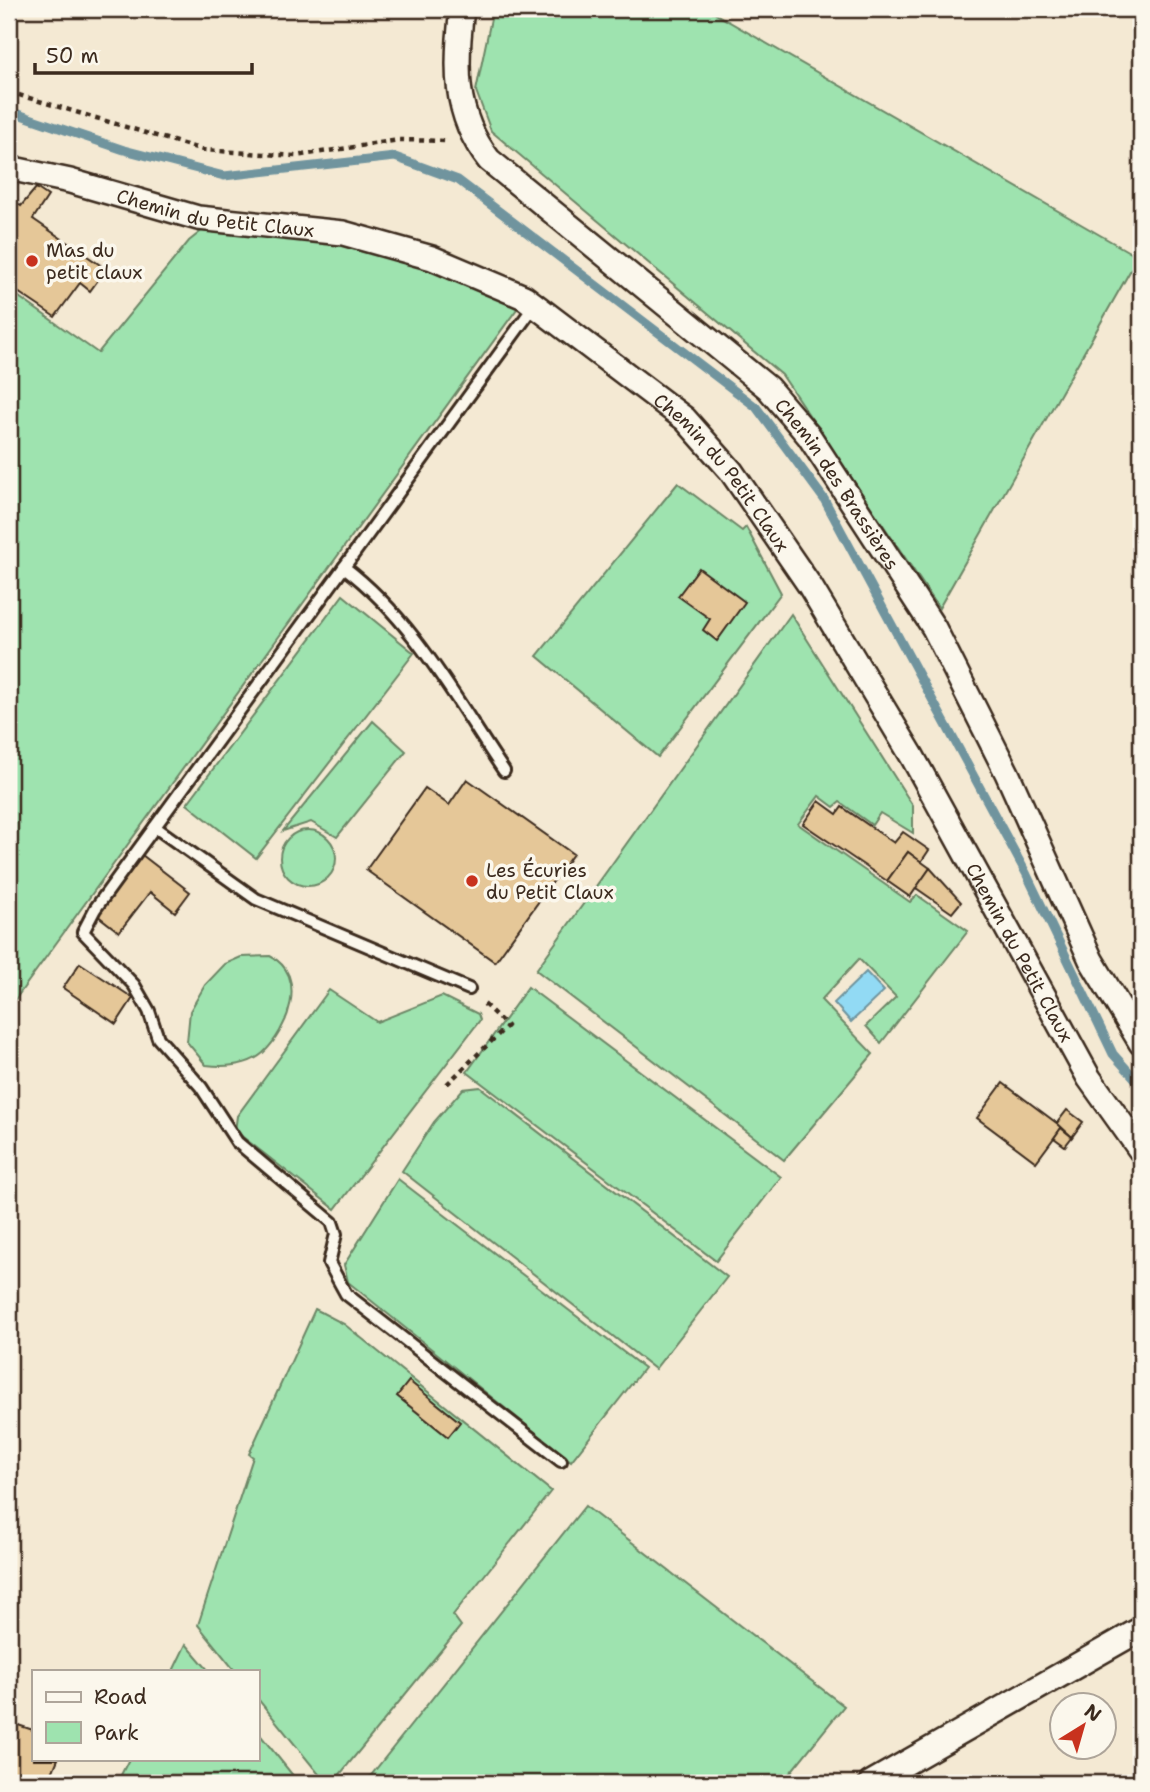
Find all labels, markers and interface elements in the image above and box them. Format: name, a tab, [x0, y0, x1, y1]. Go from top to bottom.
scale bar	[35, 32, 252, 76]
text: 50 m	[46, 42, 99, 70]
street label: Chemin du Petit Claux	[114, 183, 315, 243]
place label: Mas du petit claux	[46, 238, 143, 285]
marker: Mas du petit claux	[24, 253, 40, 269]
street label: Chemin du Petit Claux	[648, 388, 795, 557]
street label: Chemin des Brassières	[769, 393, 905, 575]
place label: Les Écuries du Petit Claux	[486, 857, 614, 905]
street label: Chemin du Petit Claux	[960, 859, 1079, 1047]
marker: Les Écuries du Petit Claux	[464, 873, 480, 889]
legend	[32, 1670, 259, 1760]
text: Road	[94, 1683, 147, 1711]
north arrow	[1048, 1690, 1118, 1760]
text: N	[1079, 1698, 1106, 1727]
text: Park	[94, 1719, 139, 1747]

